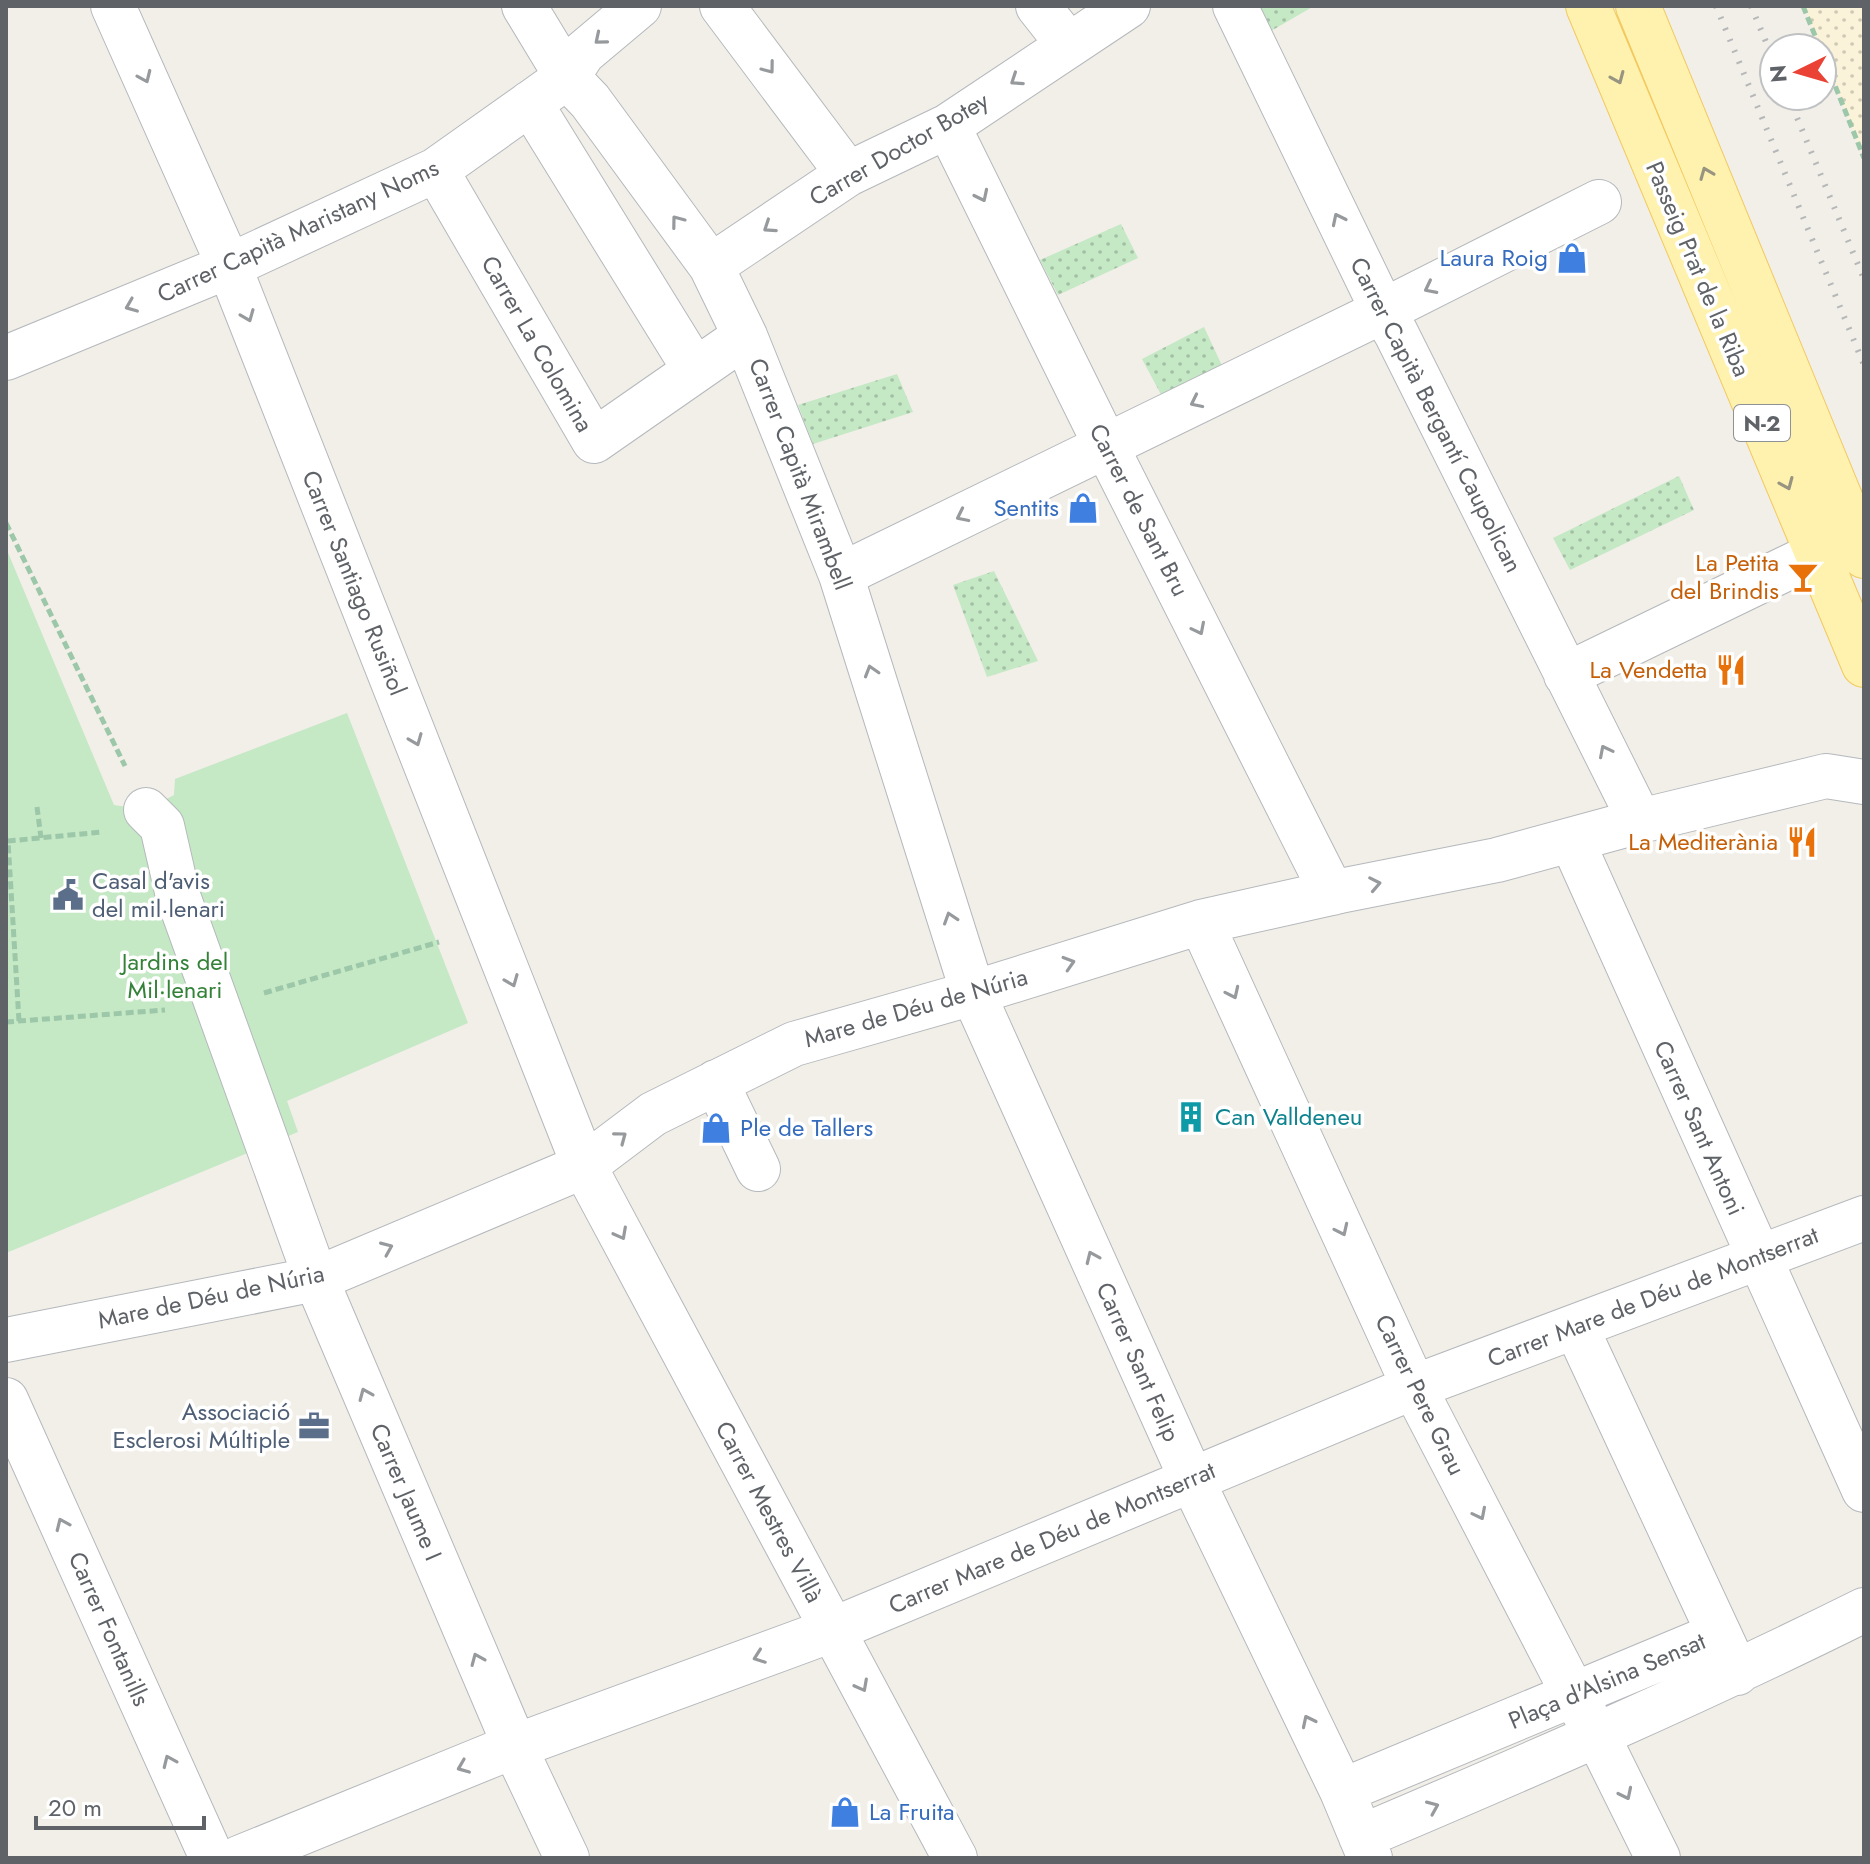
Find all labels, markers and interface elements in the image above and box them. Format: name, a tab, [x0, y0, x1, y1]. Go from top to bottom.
one-way arrow	[595, 29, 609, 44]
north arrow	[1758, 32, 1838, 112]
one-way arrow	[759, 60, 774, 74]
text: N	[1761, 64, 1795, 84]
one-way arrow	[135, 69, 151, 83]
one-way arrow	[1010, 70, 1024, 85]
one-way arrow	[1609, 70, 1625, 84]
street label: Carrer Doctor Botey	[803, 83, 995, 214]
street label: Carrer Capità Maristany Noms	[151, 150, 444, 311]
street label: Passeig Prat de la Riba	[1637, 156, 1760, 382]
one-way arrow	[1700, 166, 1716, 181]
one-way arrow	[973, 188, 988, 203]
one-way arrow	[1333, 212, 1348, 227]
one-way arrow	[673, 215, 687, 229]
one-way arrow	[763, 217, 777, 232]
place label: Laura Roig	[1440, 240, 1548, 275]
shop icon: Laura Roig	[1555, 241, 1589, 275]
street label: Carrer La Colomina	[473, 249, 602, 439]
street label: Carrer Capità Bergantí Caupolican	[1341, 251, 1531, 579]
one-way arrow	[1423, 278, 1438, 294]
one-way arrow	[125, 297, 139, 313]
one-way arrow	[239, 308, 255, 322]
street label: Carrer Capità Mirambell	[740, 353, 861, 595]
one-way arrow	[1190, 392, 1205, 408]
road number: N-2	[1734, 405, 1790, 441]
street label: Carrer de Sant Bru	[1081, 417, 1198, 602]
street label: Carrer Santiago Rusiñol	[293, 465, 416, 701]
one-way arrow	[1778, 476, 1794, 490]
place label: Sentits	[993, 490, 1059, 525]
shop icon: Sentits	[1066, 491, 1100, 525]
one-way arrow	[956, 506, 971, 522]
place label: La Petita del Brindis	[1670, 545, 1779, 608]
bar icon: La Petita del Brindis	[1786, 560, 1820, 594]
one-way arrow	[1189, 621, 1204, 636]
place label: La Vendetta	[1589, 652, 1707, 687]
restaurant icon: La Vendetta	[1714, 653, 1748, 687]
one-way arrow	[864, 664, 880, 678]
one-way arrow	[406, 732, 423, 746]
one-way arrow	[1600, 745, 1615, 760]
place label: La Mediterània	[1628, 824, 1778, 859]
restaurant icon: La Mediterània	[1785, 825, 1819, 859]
place label: Casal d'avis del mil·lenari	[92, 863, 225, 926]
one-way arrow	[1368, 877, 1382, 894]
public building icon: Casal d'avis del mil·lenari	[51, 878, 85, 912]
one-way arrow	[943, 912, 959, 926]
park label: Jardins del Mil·lenari	[119, 944, 228, 1007]
one-way arrow	[1062, 956, 1076, 972]
street label: Mare de Déu de Núria	[800, 959, 1032, 1056]
one-way arrow	[502, 973, 519, 987]
one-way arrow	[1224, 985, 1240, 999]
street label: Carrer Sant Antoni	[1645, 1035, 1754, 1221]
place label: Can Valldeneu	[1215, 1099, 1362, 1134]
building icon: Can Valldeneu	[1174, 1100, 1208, 1134]
place label: Ple de Tallers	[740, 1110, 873, 1145]
shop icon: Ple de Tallers	[699, 1111, 733, 1145]
one-way arrow	[613, 1133, 627, 1147]
street label: Carrer Mare de Déu de Montserrat	[1482, 1217, 1824, 1376]
one-way arrow	[1332, 1221, 1348, 1236]
one-way arrow	[611, 1226, 626, 1241]
one-way arrow	[379, 1242, 394, 1258]
one-way arrow	[1085, 1251, 1101, 1266]
street label: Mare de Déu de Núria	[94, 1255, 327, 1338]
street label: Carrer Sant Felip	[1088, 1276, 1189, 1447]
street label: Carrer Pere Grau	[1366, 1308, 1475, 1481]
one-way arrow	[358, 1388, 374, 1402]
place label: Associació Esclerosi Múltiple	[113, 1394, 290, 1457]
office icon: Associació Esclerosi Múltiple	[297, 1409, 331, 1443]
street label: Carrer Mestres Villà	[707, 1415, 832, 1609]
street label: Carrer Jaume I	[362, 1418, 451, 1566]
street label: Carrer Mare de Déu de Montserrat	[883, 1453, 1221, 1622]
one-way arrow	[1470, 1505, 1485, 1520]
one-way arrow	[56, 1518, 72, 1532]
street label: Carrer Fontanills	[60, 1546, 159, 1712]
street label: Plaça d'Alsina Sensat	[1503, 1623, 1711, 1738]
one-way arrow	[753, 1647, 767, 1663]
one-way arrow	[471, 1653, 487, 1667]
one-way arrow	[853, 1677, 868, 1692]
one-way arrow	[1302, 1715, 1318, 1730]
one-way arrow	[162, 1755, 178, 1770]
one-way arrow	[457, 1757, 471, 1773]
scale bar	[36, 1780, 204, 1830]
one-way arrow	[1616, 1785, 1632, 1800]
text: 20 m	[48, 1790, 102, 1825]
place label: La Fruita	[869, 1794, 954, 1829]
shop icon: La Fruita	[828, 1795, 862, 1829]
one-way arrow	[1425, 1800, 1439, 1816]

